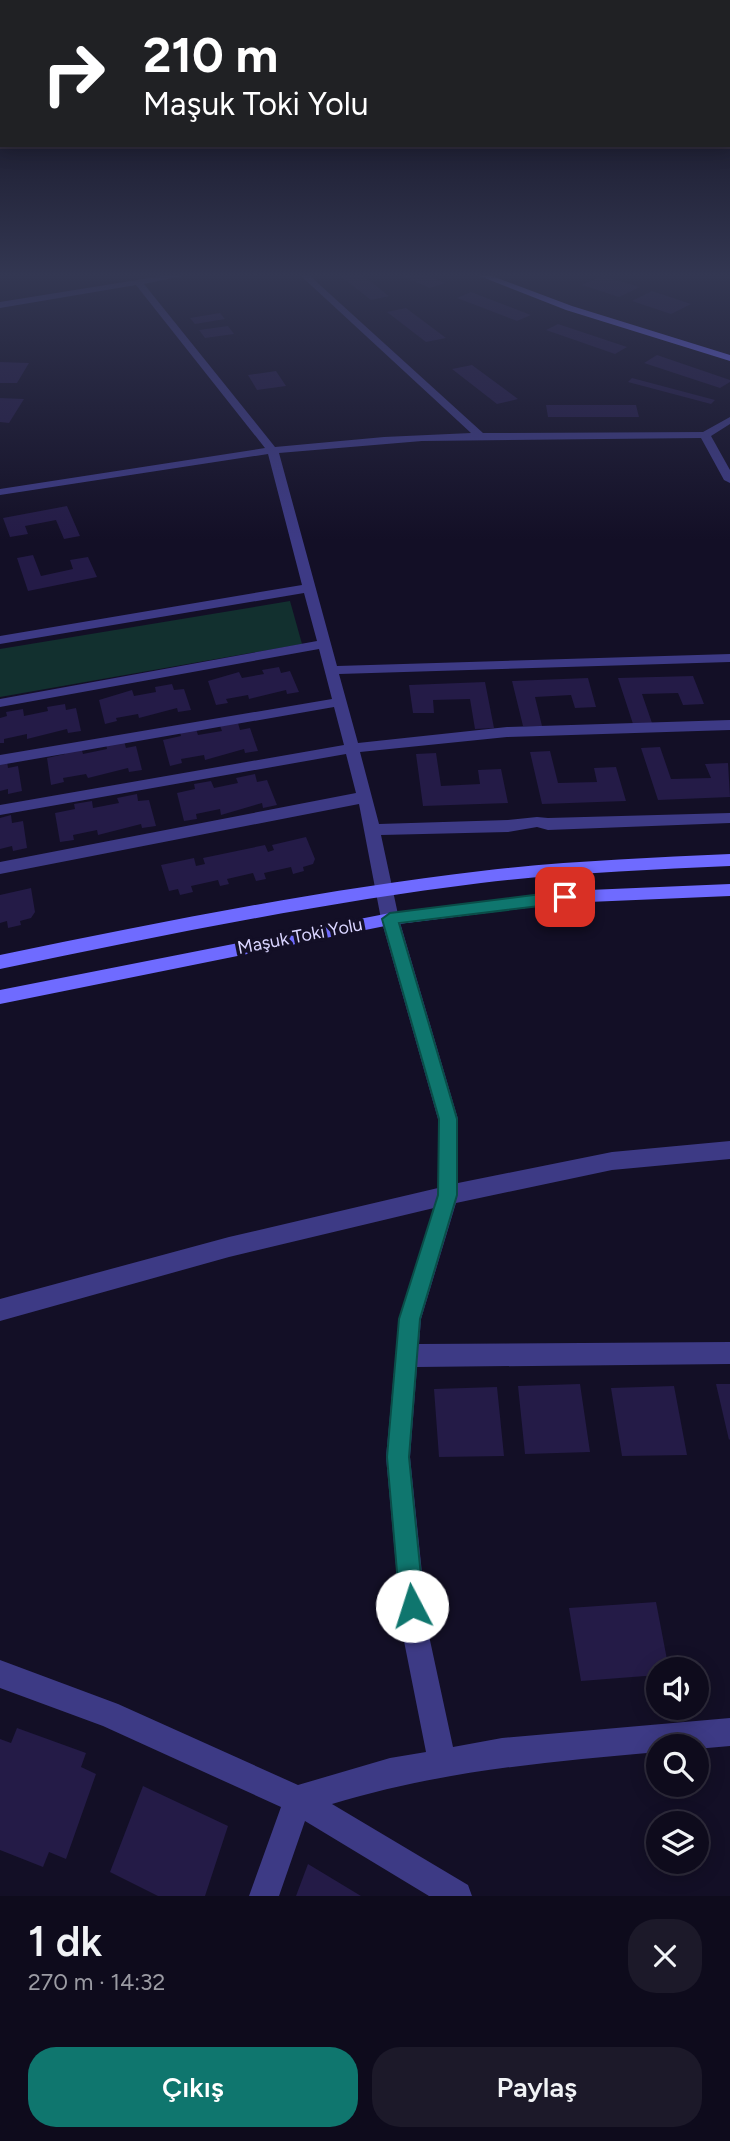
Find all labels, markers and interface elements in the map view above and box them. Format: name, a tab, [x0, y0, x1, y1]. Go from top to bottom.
text: 210 m	[143, 25, 278, 84]
icon: right	[28, 28, 119, 119]
text: Maşuk Toki Yolu	[143, 85, 369, 123]
pin	[535, 867, 595, 927]
icon: arrive	[546, 878, 584, 916]
street label: Maşuk Toki Yolu	[236, 913, 364, 959]
position arrow	[375, 1569, 449, 1643]
map controls	[646, 1657, 709, 1874]
button: sound	[646, 1657, 709, 1720]
button: search	[646, 1734, 709, 1797]
button: layers	[646, 1811, 709, 1874]
text: 1 dk	[28, 1916, 102, 1967]
button: close	[628, 1919, 702, 1993]
text: 270 m · 14:32	[28, 1968, 165, 1996]
button: Çıkış	[28, 2047, 358, 2127]
button: Paylaş	[372, 2047, 702, 2127]

